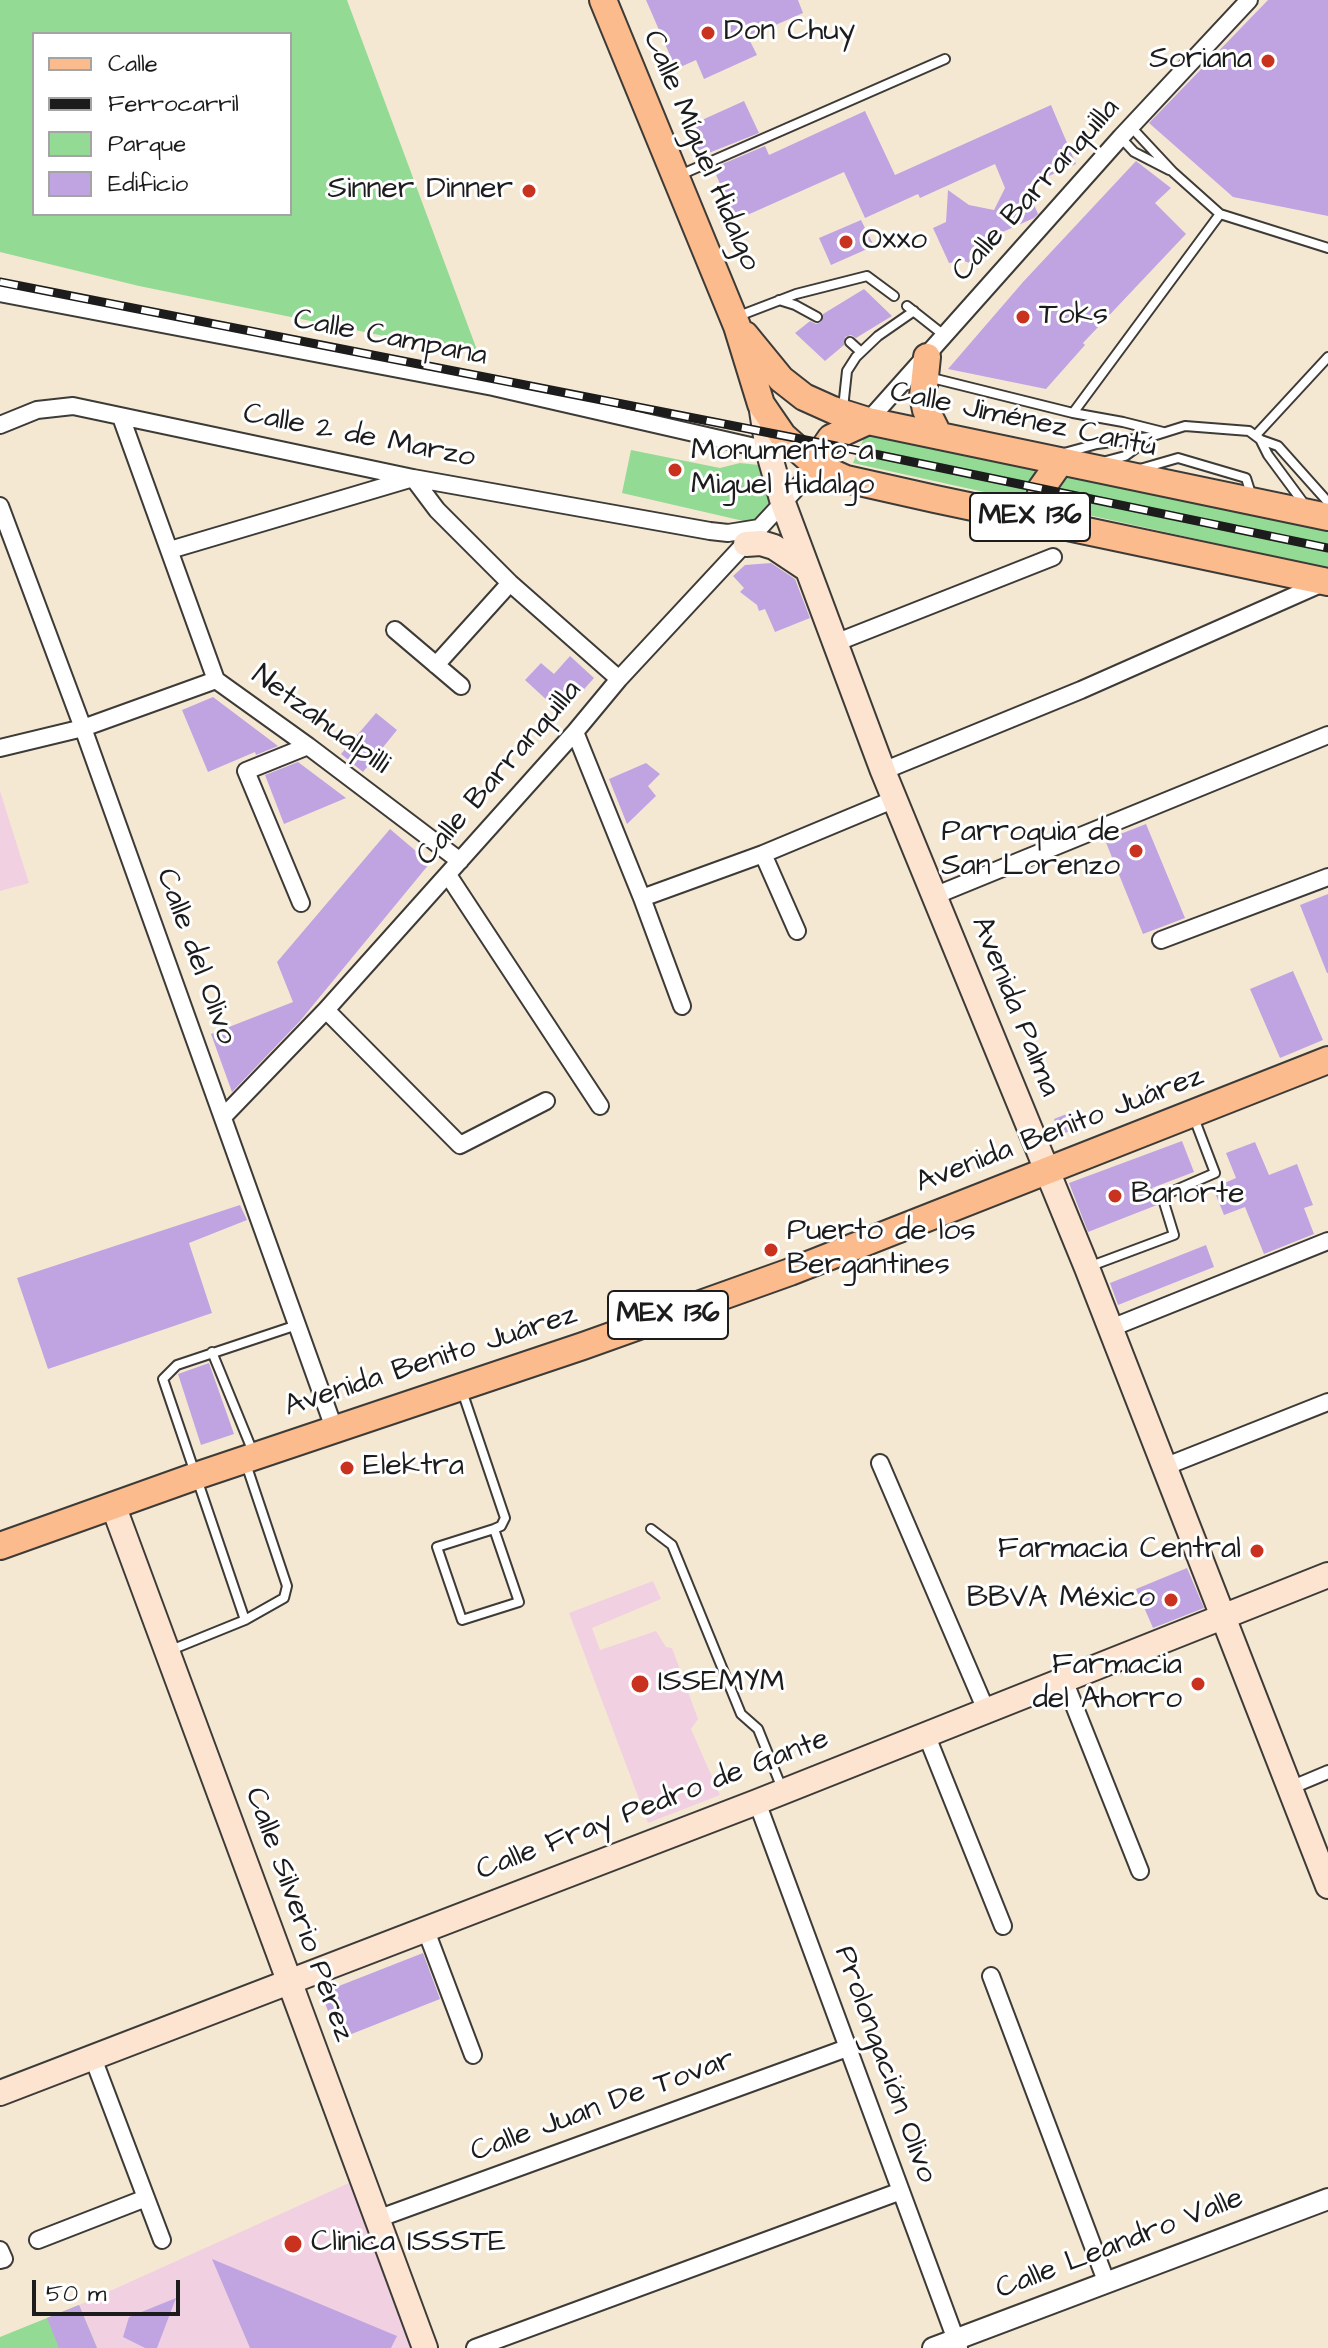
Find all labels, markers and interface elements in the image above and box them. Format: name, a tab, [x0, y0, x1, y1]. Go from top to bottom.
place label: Don Chuy	[724, 15, 855, 51]
marker: Don Chuy	[699, 24, 717, 42]
street label: Calle Míguel Hidalgo	[633, 25, 767, 277]
legend	[32, 32, 292, 216]
place label: Soriana	[1149, 43, 1252, 79]
text: Calle	[108, 47, 158, 81]
marker: Soriana	[1259, 52, 1277, 70]
text: Ferrocarril	[108, 87, 239, 121]
street label: Calle Barranquilla	[945, 92, 1129, 290]
text: Parque	[108, 127, 186, 161]
text: Edificio	[108, 167, 188, 201]
place label: Sinner Dinner	[328, 173, 513, 209]
marker: Sinner Dinner	[520, 182, 538, 200]
place label: Oxxo	[862, 224, 927, 260]
marker: Oxxo	[837, 233, 855, 251]
place label: Toks	[1039, 299, 1108, 335]
street label: Calle Campana	[290, 303, 490, 375]
marker: Toks	[1014, 308, 1032, 326]
street label: Calle Jiménez Cantú	[887, 375, 1159, 467]
street label: Calle 2 de Marzo	[240, 397, 478, 477]
place label: Monumento a Miguel Hidalgo	[691, 435, 874, 506]
marker: Monumento a Miguel Hidalgo	[666, 461, 684, 479]
road number: MEX 136	[970, 493, 1090, 541]
street label: Netzahualpilli	[244, 659, 396, 783]
street label: Calle Barranquilla	[410, 674, 590, 874]
place label: Parroquia de San Lorenzo	[941, 816, 1120, 886]
marker: Parroquia de San Lorenzo	[1127, 842, 1145, 860]
street label: Calle del Olivo	[147, 864, 243, 1050]
street label: Avenida Palma	[962, 912, 1066, 1102]
street label: Avenida Benito Juárez	[911, 1059, 1209, 1203]
place label: Banorte	[1131, 1178, 1244, 1214]
marker: Banorte	[1106, 1187, 1124, 1205]
place label: Puerto de los Bergantines	[787, 1215, 975, 1286]
marker: Puerto de los Bergantines	[762, 1241, 780, 1259]
road number: MEX 136	[608, 1291, 728, 1339]
street label: Avenida Benito Juárez	[280, 1298, 582, 1426]
place label: Elektra	[363, 1450, 464, 1486]
marker: Elektra	[338, 1459, 356, 1477]
place label: Farmacia Central	[998, 1533, 1241, 1569]
marker: Farmacia Central	[1248, 1542, 1266, 1560]
place label: BBVA México	[967, 1582, 1155, 1618]
marker: BBVA México	[1162, 1591, 1180, 1609]
place label: Farmacia del Ahorro	[1033, 1649, 1182, 1720]
place label: ISSEMYM	[658, 1666, 785, 1702]
marker: ISSEMYM	[629, 1673, 651, 1695]
marker: Farmacia del Ahorro	[1189, 1675, 1207, 1693]
street label: Calle Fray Pedro de Gante	[472, 1722, 834, 1890]
street label: Calle Silverio Pérez	[235, 1783, 361, 2047]
street label: Prolongación Olivo	[824, 1942, 944, 2188]
street label: Calle Juan De Tovar	[466, 2043, 740, 2171]
street label: Calle Leandro Valle	[991, 2181, 1249, 2309]
place label: Clinica ISSSTE	[311, 2226, 506, 2262]
marker: Clinica ISSSTE	[282, 2233, 304, 2255]
scale bar	[36, 2264, 184, 2314]
text: 50 m	[46, 2277, 106, 2311]

